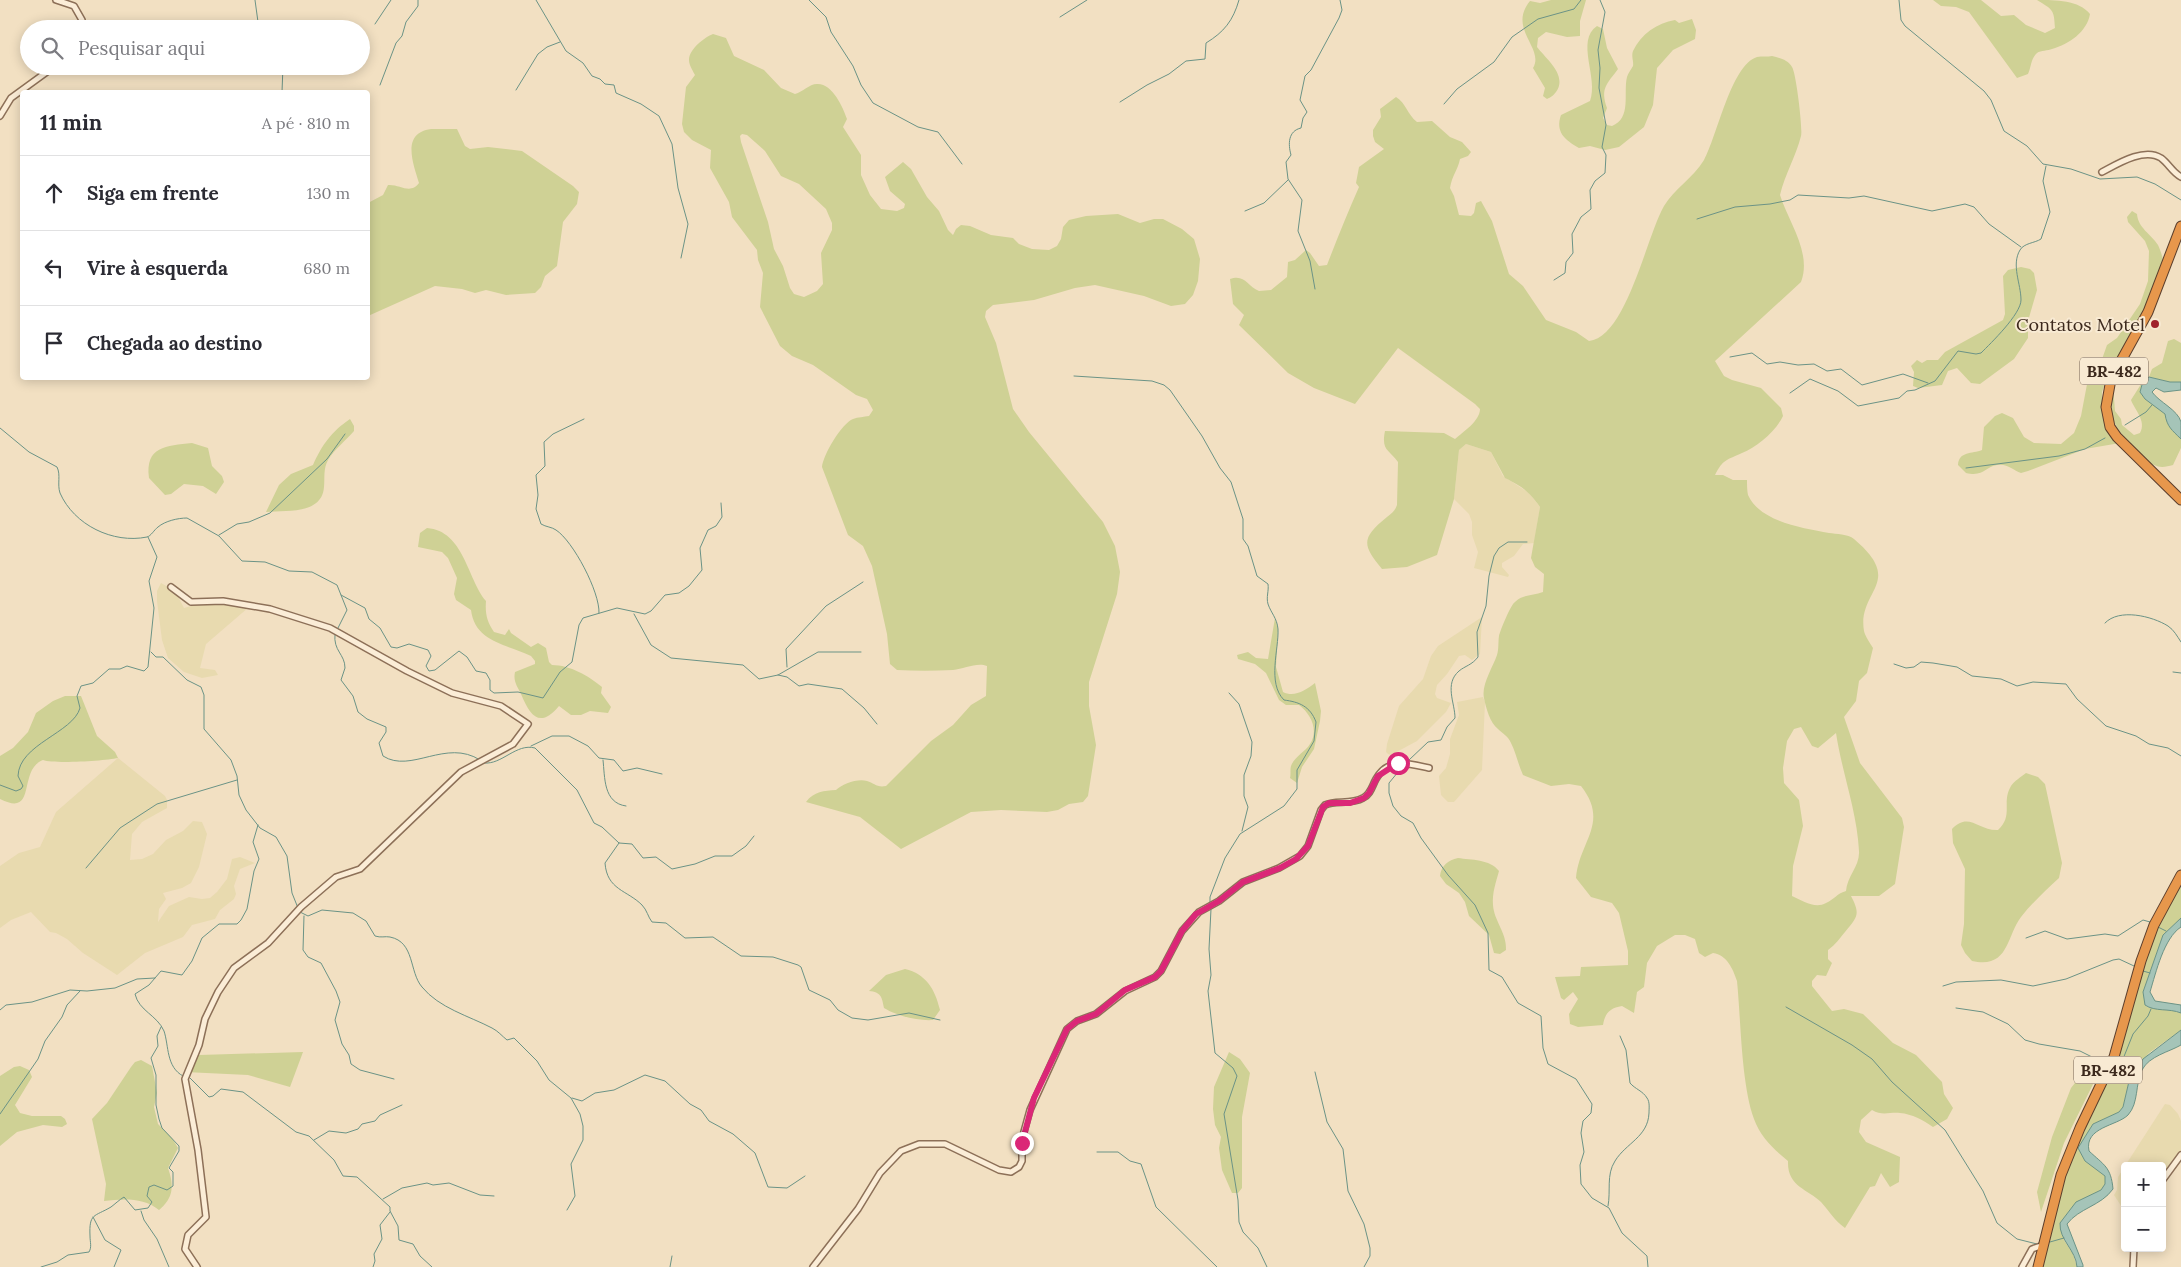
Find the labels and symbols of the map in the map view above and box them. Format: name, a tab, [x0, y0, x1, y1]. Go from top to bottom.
place label: Contatos Motel	[2016, 313, 2145, 336]
marker: Contatos Motel	[2149, 318, 2161, 330]
road number: BR-482	[2080, 358, 2148, 384]
route start	[1387, 752, 1410, 775]
road number: BR-482	[2074, 1056, 2142, 1084]
route end	[1011, 1132, 1034, 1155]

